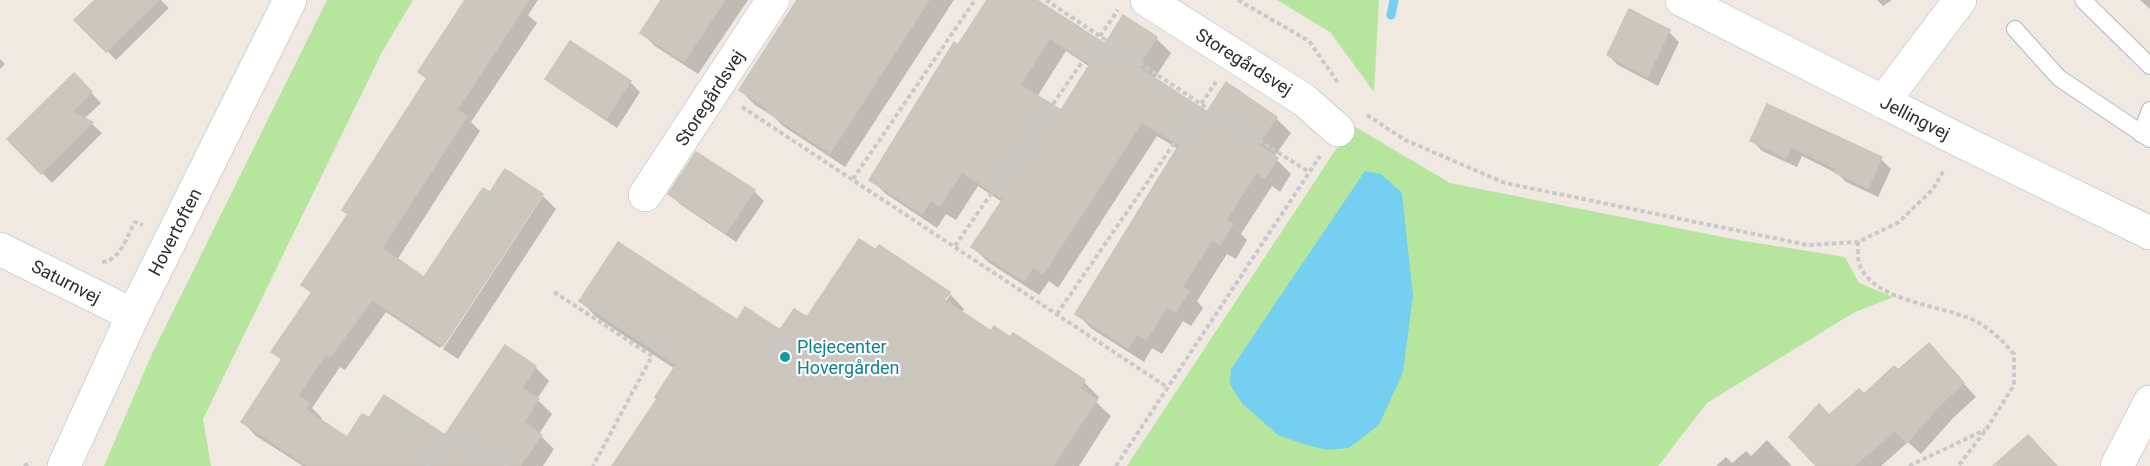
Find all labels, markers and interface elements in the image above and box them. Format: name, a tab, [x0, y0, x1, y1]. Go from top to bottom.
street label: Storegårdsvej	[1192, 24, 1296, 100]
street label: Storegårdsvej	[671, 46, 748, 150]
street label: Jellingvej	[1877, 91, 1953, 144]
street label: Hovertoften	[144, 185, 206, 279]
street label: Saturnvej	[28, 255, 104, 308]
place label: Plejecenter Hovergården	[797, 336, 900, 378]
marker: Plejecenter Hovergården	[778, 350, 792, 364]

